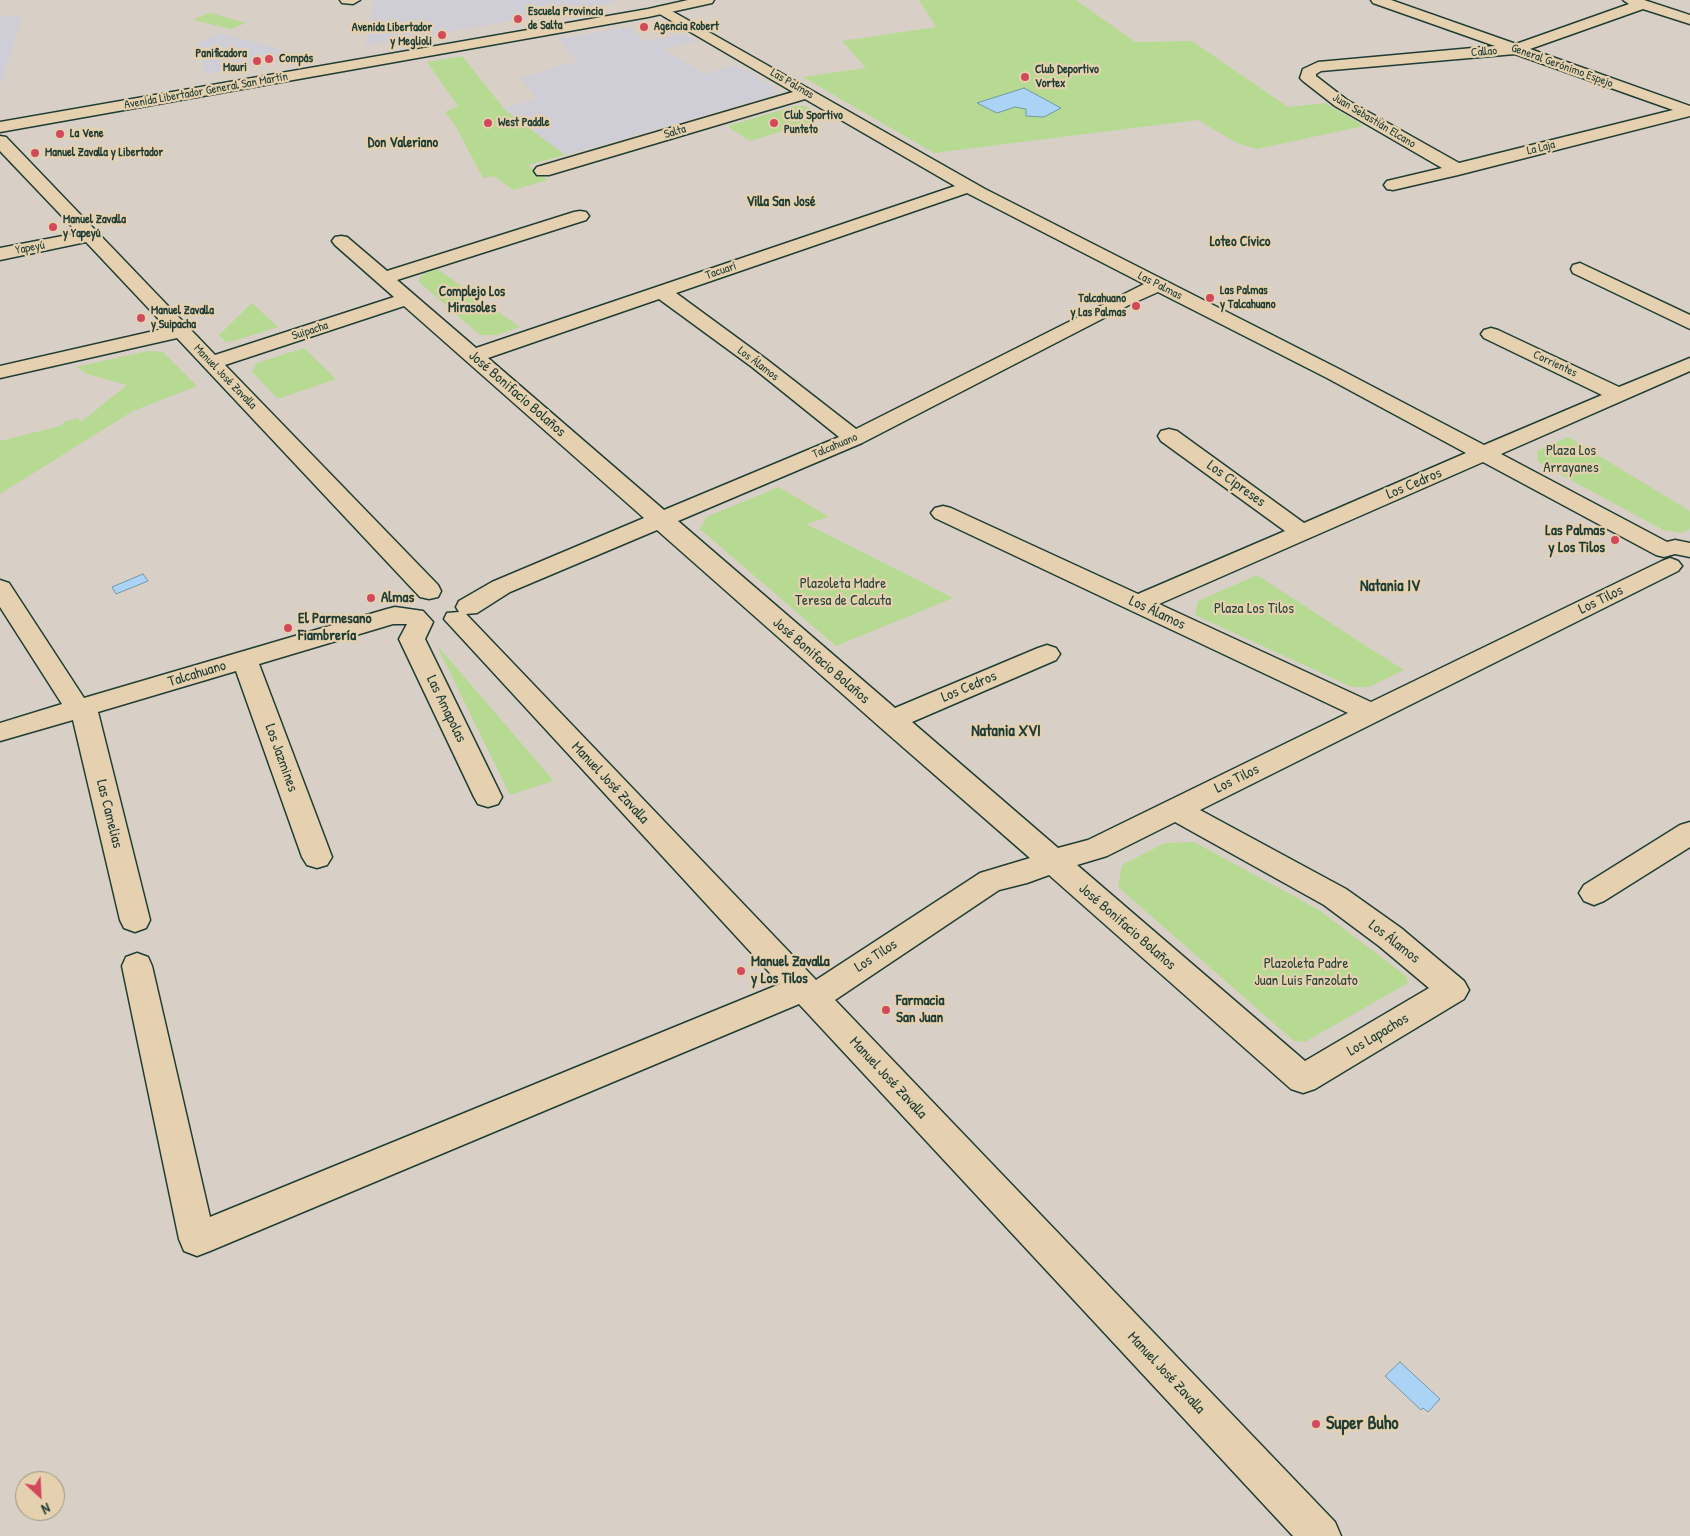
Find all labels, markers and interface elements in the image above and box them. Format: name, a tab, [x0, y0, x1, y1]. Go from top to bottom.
place label: Escuela Provincia de Salta	[528, 5, 603, 33]
marker: Escuela Provincia de Salta	[512, 13, 524, 25]
place label: Agencia Robert	[654, 20, 719, 34]
place label: Avenida Libertador y Meglioli	[352, 21, 432, 49]
marker: Agencia Robert	[638, 21, 650, 33]
marker: Avenida Libertador y Meglioli	[436, 29, 448, 41]
street label: General Gerónimo Espejo	[1509, 41, 1615, 91]
street label: Callao	[1470, 44, 1498, 60]
place label: Panificadora Mauri	[195, 47, 247, 75]
place label: Compás	[279, 52, 313, 66]
marker: Compás	[263, 53, 275, 65]
marker: Panificadora Mauri	[251, 55, 263, 67]
place label: Club Deportivo Vortex	[1035, 63, 1099, 91]
street label: Las Palmas	[768, 66, 816, 102]
street label: Avenida Libertador General San Martín	[123, 69, 289, 113]
marker: Club Deportivo Vortex	[1019, 71, 1031, 83]
street label: Juan Sebastián Elcano	[1330, 90, 1418, 152]
place label: Club Sportivo Punteto	[784, 109, 843, 137]
place label: West Paddle	[498, 116, 549, 130]
marker: West Paddle	[482, 117, 494, 129]
marker: Club Sportivo Punteto	[768, 117, 780, 129]
street label: Salta	[662, 122, 688, 142]
place label: La Vene	[70, 127, 104, 141]
marker: La Vene	[54, 128, 66, 140]
district label: Don Valeriano	[368, 135, 438, 151]
street label: La Laja	[1525, 138, 1557, 158]
place label: Manuel Zavalla y Libertador	[45, 146, 163, 160]
marker: Manuel Zavalla y Libertador	[29, 147, 41, 159]
district label: Villa San José	[747, 194, 815, 210]
place label: Manuel Zavalla y Yapeyú	[63, 213, 126, 241]
marker: Manuel Zavalla y Yapeyú	[47, 221, 59, 233]
district label: Loteo Cívico	[1210, 234, 1270, 250]
street label: Yapeyú	[14, 238, 46, 258]
street label: Tacuarí	[704, 259, 738, 283]
street label: Las Palmas	[1135, 269, 1185, 303]
district label: Complejo Los Mirasoles	[439, 284, 505, 316]
place label: Las Palmas y Talcahuano	[1220, 284, 1276, 312]
place label: Talcahuano y Las Palmas	[1070, 292, 1126, 320]
marker: Las Palmas y Talcahuano	[1204, 292, 1216, 304]
marker: Talcahuano y Las Palmas	[1130, 300, 1142, 312]
place label: Manuel Zavalla y Suipacha	[151, 304, 214, 332]
marker: Manuel Zavalla y Suipacha	[135, 312, 147, 324]
street label: Suipacha	[290, 318, 330, 344]
street label: Manuel José Zavalla	[191, 342, 259, 412]
street label: Los Álamos	[734, 344, 782, 384]
street label: José Bonifacio Bolaños	[465, 347, 569, 441]
street label: Corrientes	[1531, 348, 1579, 380]
street label: Talcahuano	[810, 430, 860, 462]
park label: Plaza Los Arrayanes	[1543, 442, 1599, 477]
street label: Los Cipreses	[1203, 457, 1269, 511]
street label: Los Cedros	[1384, 464, 1444, 504]
place label: Las Palmas y Los Tilos	[1545, 522, 1605, 557]
marker: Las Palmas y Los Tilos	[1609, 534, 1621, 546]
park label: Plazoleta Madre Teresa de Calcuta	[795, 575, 891, 610]
district label: Natania IV	[1360, 577, 1420, 597]
street label: Los Tilos	[1576, 582, 1626, 618]
place label: Almas	[381, 589, 414, 607]
marker: Almas	[365, 592, 377, 604]
street label: Los Álamos	[1126, 592, 1188, 634]
park label: Plaza Los Tilos	[1214, 600, 1294, 618]
place label: El Parmesano Fiambrería	[298, 610, 372, 645]
street label: José Bonifacio Bolaños	[769, 614, 873, 708]
marker: El Parmesano Fiambrería	[282, 622, 294, 634]
street label: Talcahuano	[166, 657, 228, 691]
street label: Los Cedros	[939, 667, 999, 707]
street label: Las Amapolas	[422, 673, 470, 745]
street label: Los Jazmines	[260, 722, 302, 794]
district label: Natania XVI	[971, 722, 1041, 742]
street label: Manuel José Zavalla	[567, 738, 653, 828]
street label: Los Tilos	[1212, 761, 1262, 797]
street label: Las Camelias	[92, 778, 126, 850]
street label: José Bonifacio Bolaños	[1075, 880, 1179, 974]
street label: Los Álamos	[1365, 916, 1423, 968]
street label: Los Tilos	[851, 936, 901, 976]
place label: Manuel Zavalla y Los Tilos	[751, 953, 830, 988]
park label: Plazoleta Padre Juan Luis Fanzolato	[1254, 955, 1358, 990]
marker: Manuel Zavalla y Los Tilos	[735, 965, 747, 977]
place label: Farmacia San Juan	[896, 992, 944, 1027]
marker: Farmacia San Juan	[880, 1004, 892, 1016]
street label: Los Lapachos	[1344, 1010, 1412, 1060]
street label: Manuel José Zavalla	[845, 1033, 931, 1123]
street label: Manuel José Zavalla	[1123, 1328, 1209, 1418]
place label: Super Buho	[1326, 1413, 1399, 1435]
marker: Super Buho	[1310, 1418, 1322, 1430]
north arrow	[15, 1471, 65, 1521]
text: N	[39, 1499, 54, 1519]

